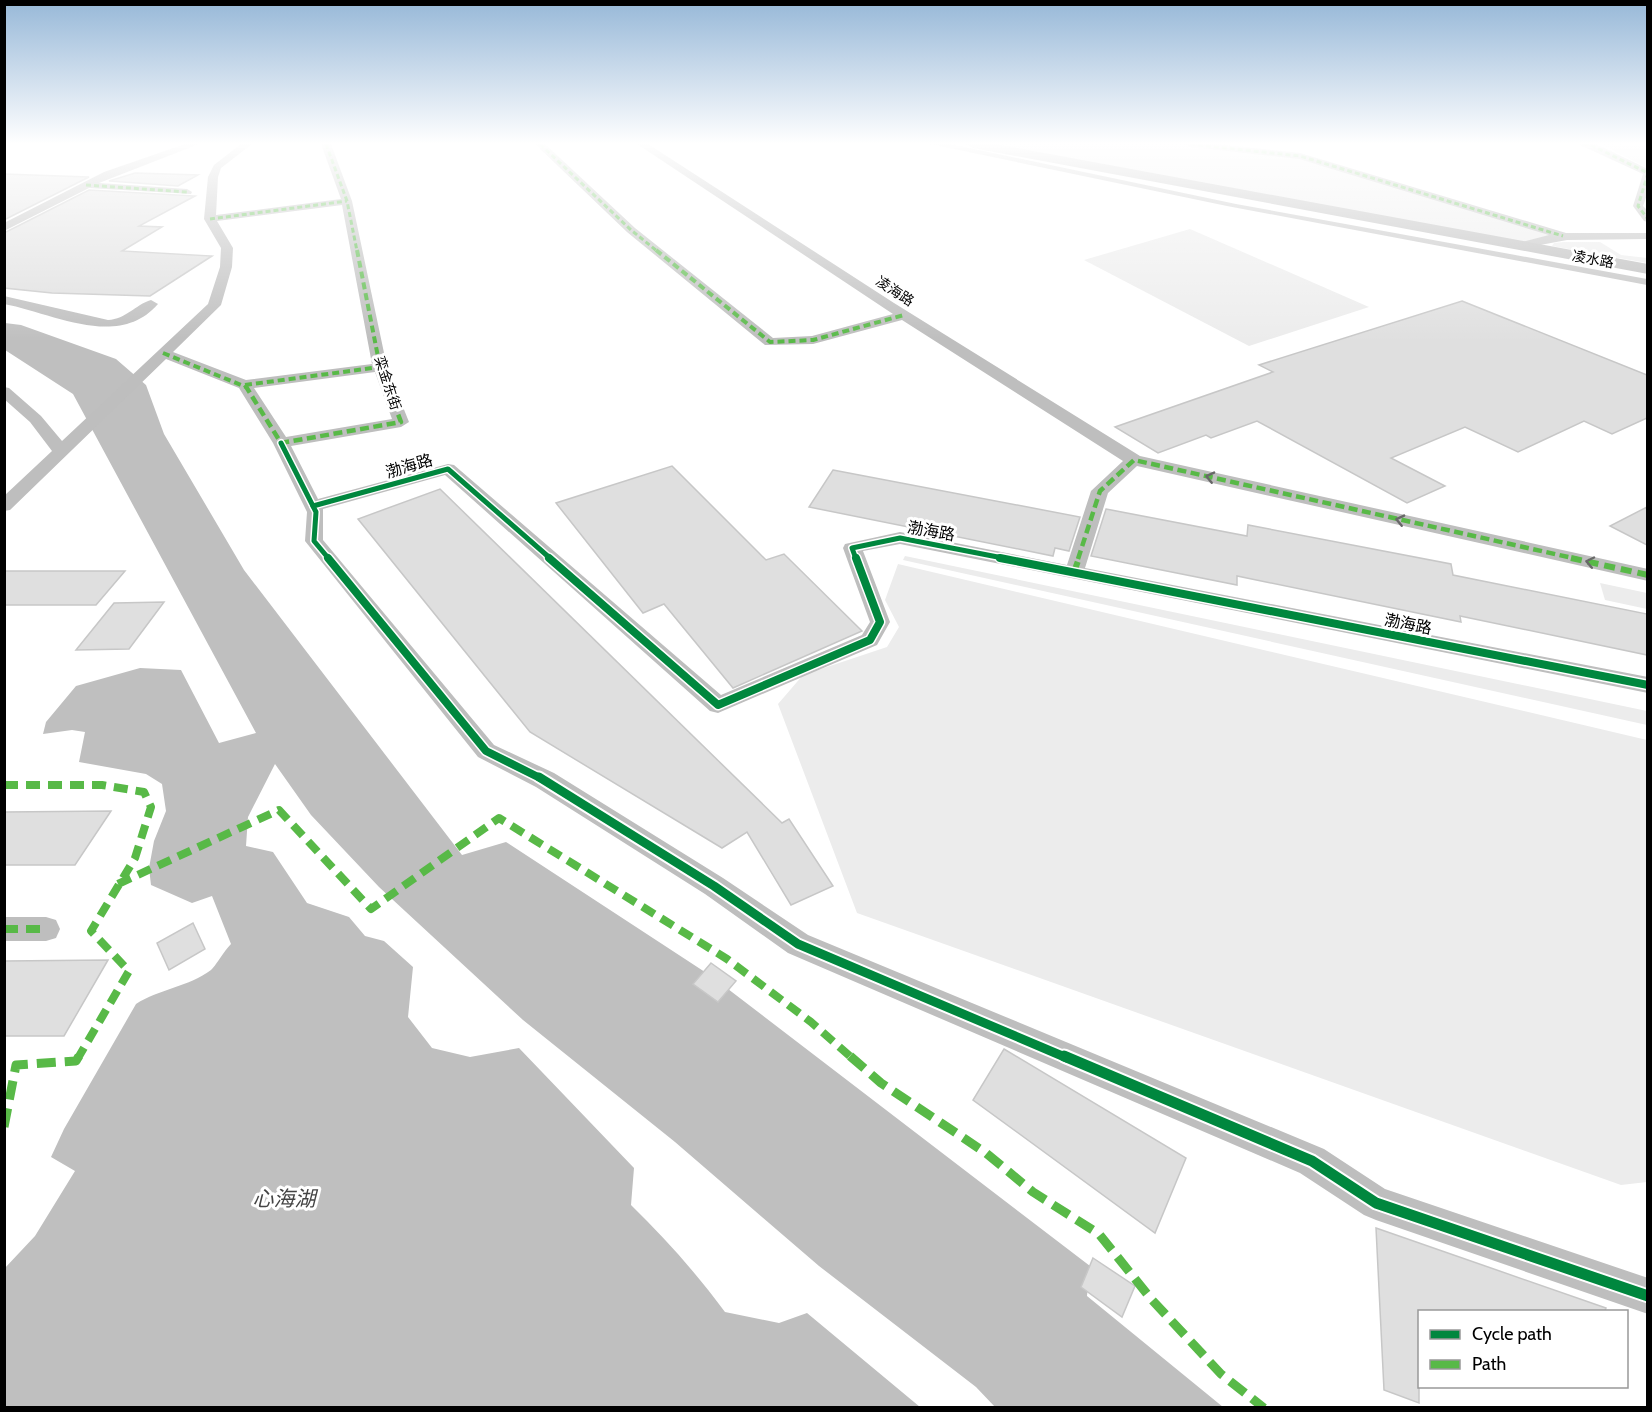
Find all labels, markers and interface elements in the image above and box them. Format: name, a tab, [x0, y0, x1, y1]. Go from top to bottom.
street label: 凌水路	[1571, 246, 1615, 272]
street label: 凌海路	[872, 272, 918, 310]
street label: 栾金东街	[371, 354, 405, 412]
street label: 渤海路	[383, 450, 435, 482]
one-way arrow	[1205, 471, 1215, 484]
one-way arrow	[1395, 515, 1405, 528]
street label: 渤海路	[906, 517, 956, 545]
one-way arrow	[1586, 557, 1596, 570]
street label: 渤海路	[1383, 610, 1433, 638]
water label: 心海湖	[253, 1186, 318, 1211]
legend	[1418, 1310, 1628, 1388]
text: Cycle path	[1472, 1323, 1552, 1345]
text: Path	[1472, 1353, 1506, 1375]

